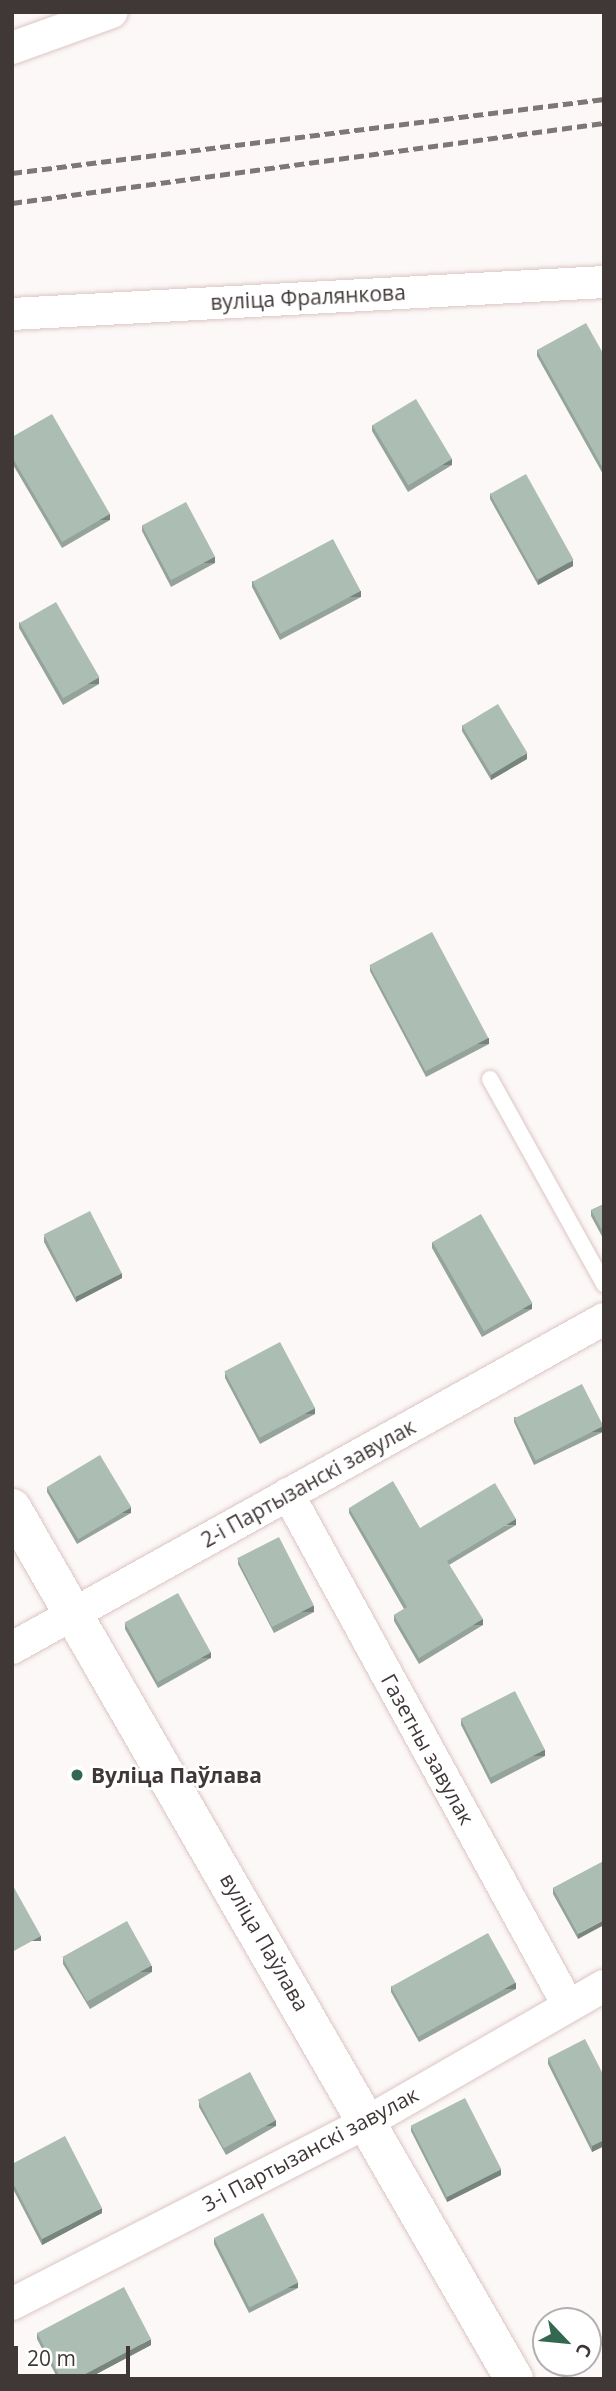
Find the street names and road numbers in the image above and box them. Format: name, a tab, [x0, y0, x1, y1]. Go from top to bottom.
street label: вуліца Фралянкова	[210, 279, 406, 315]
street label: 2-і Партызанскі завулак	[196, 1414, 420, 1552]
street label: Газетны завулак	[376, 1669, 480, 1829]
street label: вуліца Паўлава	[215, 1869, 315, 2015]
street label: 3-і Партызанскі завулак	[198, 2081, 422, 2217]

